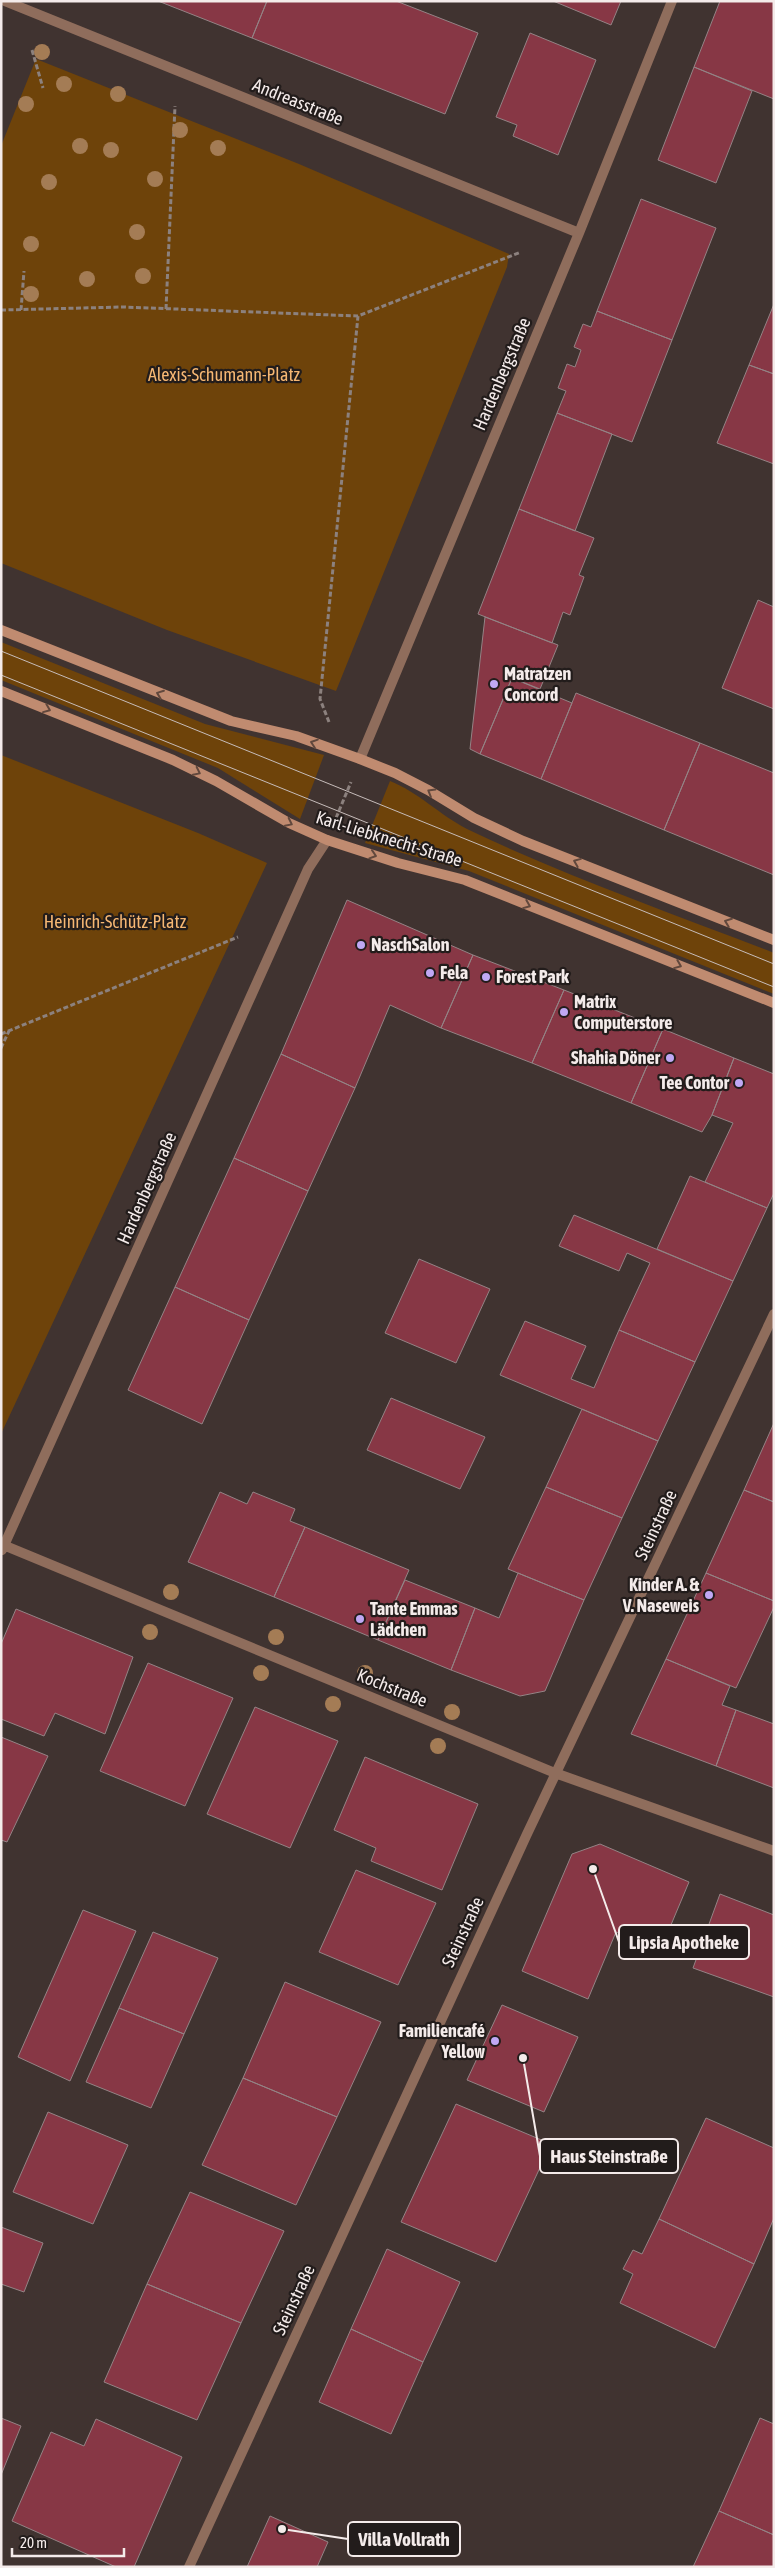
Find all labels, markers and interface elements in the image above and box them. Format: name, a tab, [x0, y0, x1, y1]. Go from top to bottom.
street label: Andreasstraße	[250, 74, 347, 129]
street label: Hardenbergstraße	[468, 314, 535, 433]
park label: Alexis-Schumann-Platz	[148, 364, 301, 385]
place label: Matratzen Concord	[504, 663, 572, 705]
marker: Matratzen Concord	[488, 678, 500, 690]
one-way arrow	[156, 690, 164, 700]
one-way arrow	[42, 704, 50, 714]
one-way arrow	[310, 738, 319, 748]
one-way arrow	[191, 766, 200, 776]
one-way arrow	[428, 788, 437, 798]
street label: Karl-Liebknecht-Straße	[314, 806, 465, 871]
one-way arrow	[284, 817, 293, 827]
one-way arrow	[368, 849, 377, 859]
one-way arrow	[573, 858, 582, 869]
one-way arrow	[522, 899, 531, 909]
park label: Heinrich-Schütz-Platz	[44, 911, 187, 932]
one-way arrow	[724, 918, 733, 928]
place label: NaschSalon	[371, 934, 450, 955]
marker: NaschSalon	[355, 939, 367, 951]
one-way arrow	[673, 959, 682, 969]
place label: Fela	[440, 962, 468, 983]
place label: Forest Park	[496, 966, 570, 987]
marker: Fela	[424, 967, 436, 979]
marker: Forest Park	[480, 971, 492, 983]
place label: Matrix Computerstore	[574, 991, 673, 1033]
marker: Matrix Computerstore	[558, 1006, 570, 1018]
place label: Shahia Döner	[571, 1047, 661, 1068]
marker: Shahia Döner	[664, 1052, 676, 1064]
place label: Tee Contor	[659, 1072, 730, 1093]
marker: Tee Contor	[733, 1077, 745, 1089]
street label: Hardenbergstraße	[112, 1129, 181, 1247]
street label: Steinstraße	[630, 1486, 681, 1563]
place label: Kinder A. & V. Naseweis	[622, 1574, 700, 1616]
marker: Kinder A. & V. Naseweis	[703, 1589, 715, 1601]
place label: Tante Emmas Lädchen	[370, 1598, 458, 1640]
marker: Tante Emmas Lädchen	[354, 1613, 366, 1625]
street label: Kochstraße	[354, 1664, 430, 1711]
street label: Steinstraße	[437, 1893, 488, 1970]
callout: Lipsia Apotheke	[619, 1925, 749, 1959]
text: Lipsia Apotheke	[629, 1931, 740, 1953]
place label: Familiencafé Yellow	[399, 2020, 485, 2062]
marker: Familiencafé Yellow	[489, 2035, 501, 2047]
callout: Haus Steinstraße	[540, 2139, 678, 2173]
text: Haus Steinstraße	[550, 2145, 668, 2167]
street label: Steinstraße	[268, 2261, 319, 2338]
callout: Villa Vollrath	[348, 2522, 460, 2556]
scale bar	[12, 2526, 125, 2558]
text: Villa Vollrath	[357, 2528, 450, 2550]
text: 20 m	[20, 2534, 47, 2551]

